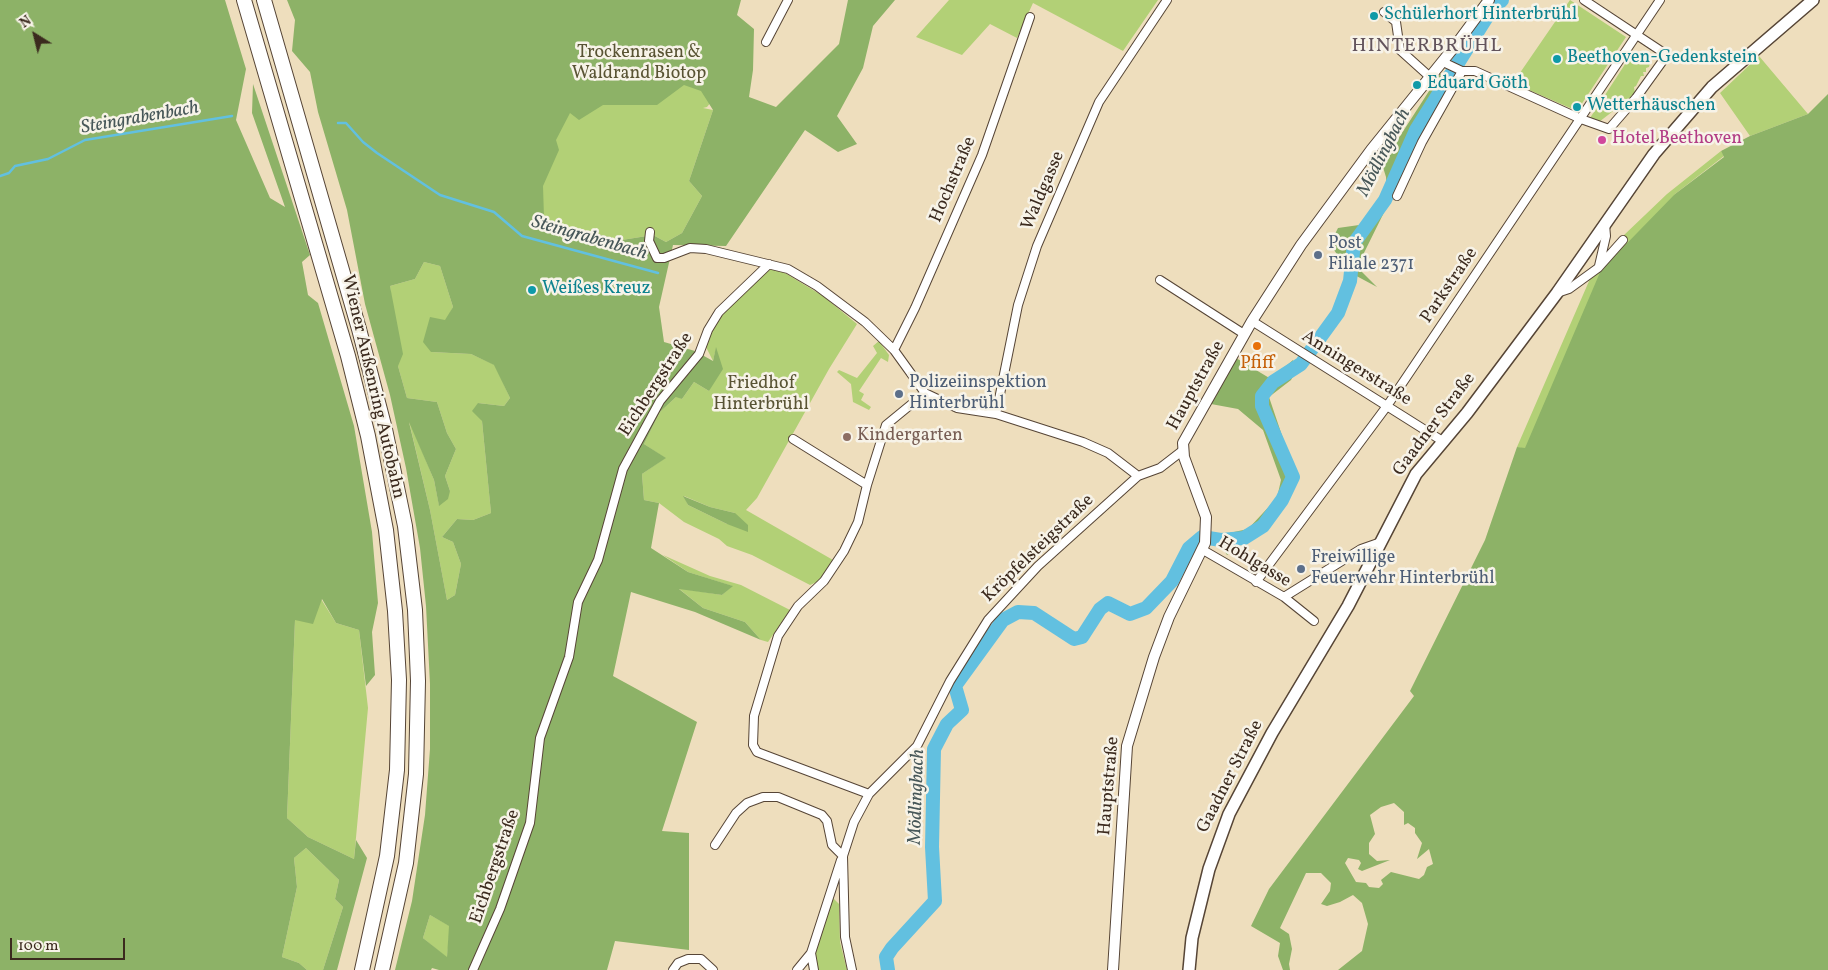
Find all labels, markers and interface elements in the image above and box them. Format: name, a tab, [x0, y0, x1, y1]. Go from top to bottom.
place label: Schülerhort Hinterbrühl	[1384, 5, 1577, 27]
north arrow	[10, 10, 60, 60]
marker: Schülerhort Hinterbrühl	[1368, 10, 1380, 22]
text: N	[16, 12, 36, 33]
district label: HINTERBRÜHL	[1350, 35, 1504, 59]
park label: Trockenrasen & Waldrand Biotop	[572, 43, 706, 86]
place label: Beethoven-Gedenkstein	[1567, 48, 1758, 70]
marker: Beethoven-Gedenkstein	[1551, 53, 1563, 65]
place label: Eduard Göth	[1427, 74, 1528, 96]
marker: Eduard Göth	[1411, 79, 1423, 91]
place label: Wetterhäuschen	[1587, 96, 1716, 118]
water label: Steingrabenbach	[79, 97, 201, 141]
marker: Wetterhäuschen	[1571, 101, 1583, 113]
water label: Mödlingbach	[1353, 105, 1417, 201]
place label: Hotel Beethoven	[1612, 129, 1742, 151]
street label: Hochstraße	[926, 134, 982, 226]
marker: Hotel Beethoven	[1596, 134, 1608, 146]
street label: Waldgasse	[1018, 148, 1070, 234]
water label: Steingrabenbach	[529, 212, 649, 266]
place label: Post Filiale 2371	[1328, 234, 1414, 276]
street label: Parkstraße	[1417, 244, 1483, 328]
marker: Post Filiale 2371	[1312, 249, 1324, 261]
street label: Wiener Außenring Autobahn	[336, 273, 408, 501]
place label: Weißes Kreuz	[542, 279, 651, 301]
marker: Weißes Kreuz	[526, 284, 538, 296]
street label: Anningerstraße	[1297, 327, 1415, 411]
street label: Eichbergstraße	[615, 329, 699, 441]
street label: Hauptstraße	[1164, 337, 1230, 435]
marker: Pfiff	[1251, 340, 1263, 352]
place label: Pfiff	[1240, 354, 1274, 376]
street label: Gaadner Straße	[1389, 369, 1481, 481]
place label: Polizeiinspektion Hinterbrühl	[909, 373, 1047, 416]
park label: Friedhof Hinterbrühl	[713, 374, 809, 416]
marker: Polizeiinspektion Hinterbrühl	[893, 388, 905, 400]
place label: Kindergarten	[857, 426, 963, 448]
marker: Kindergarten	[841, 431, 853, 443]
street label: Kröpfelsteigstraße	[979, 490, 1099, 608]
street label: Hohlgasse	[1214, 533, 1294, 593]
place label: Freiwillige Feuerwehr Hinterbrühl	[1311, 548, 1495, 590]
marker: Freiwillige Feuerwehr Hinterbrühl	[1295, 563, 1307, 575]
street label: Gaadner Straße	[1193, 717, 1269, 837]
street label: Hauptstraße	[1095, 736, 1125, 836]
water label: Mödlingbach	[905, 749, 931, 845]
street label: Eichbergstraße	[466, 807, 526, 927]
scale bar	[12, 928, 128, 960]
text: 100 m	[18, 936, 58, 957]

